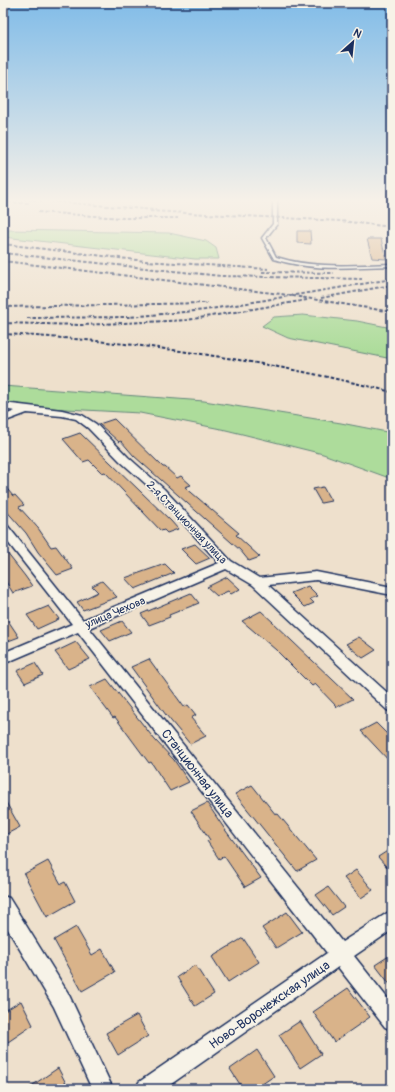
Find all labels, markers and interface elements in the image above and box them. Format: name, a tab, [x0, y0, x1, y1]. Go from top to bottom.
north arrow	[333, 22, 373, 62]
text: N	[351, 26, 364, 41]
street label: 2-я Станционная улица	[144, 478, 230, 566]
street label: улица Чехова	[82, 594, 147, 631]
street label: Станционная улица	[158, 726, 237, 821]
street label: Ново-Воронежская улица	[206, 957, 333, 1053]

